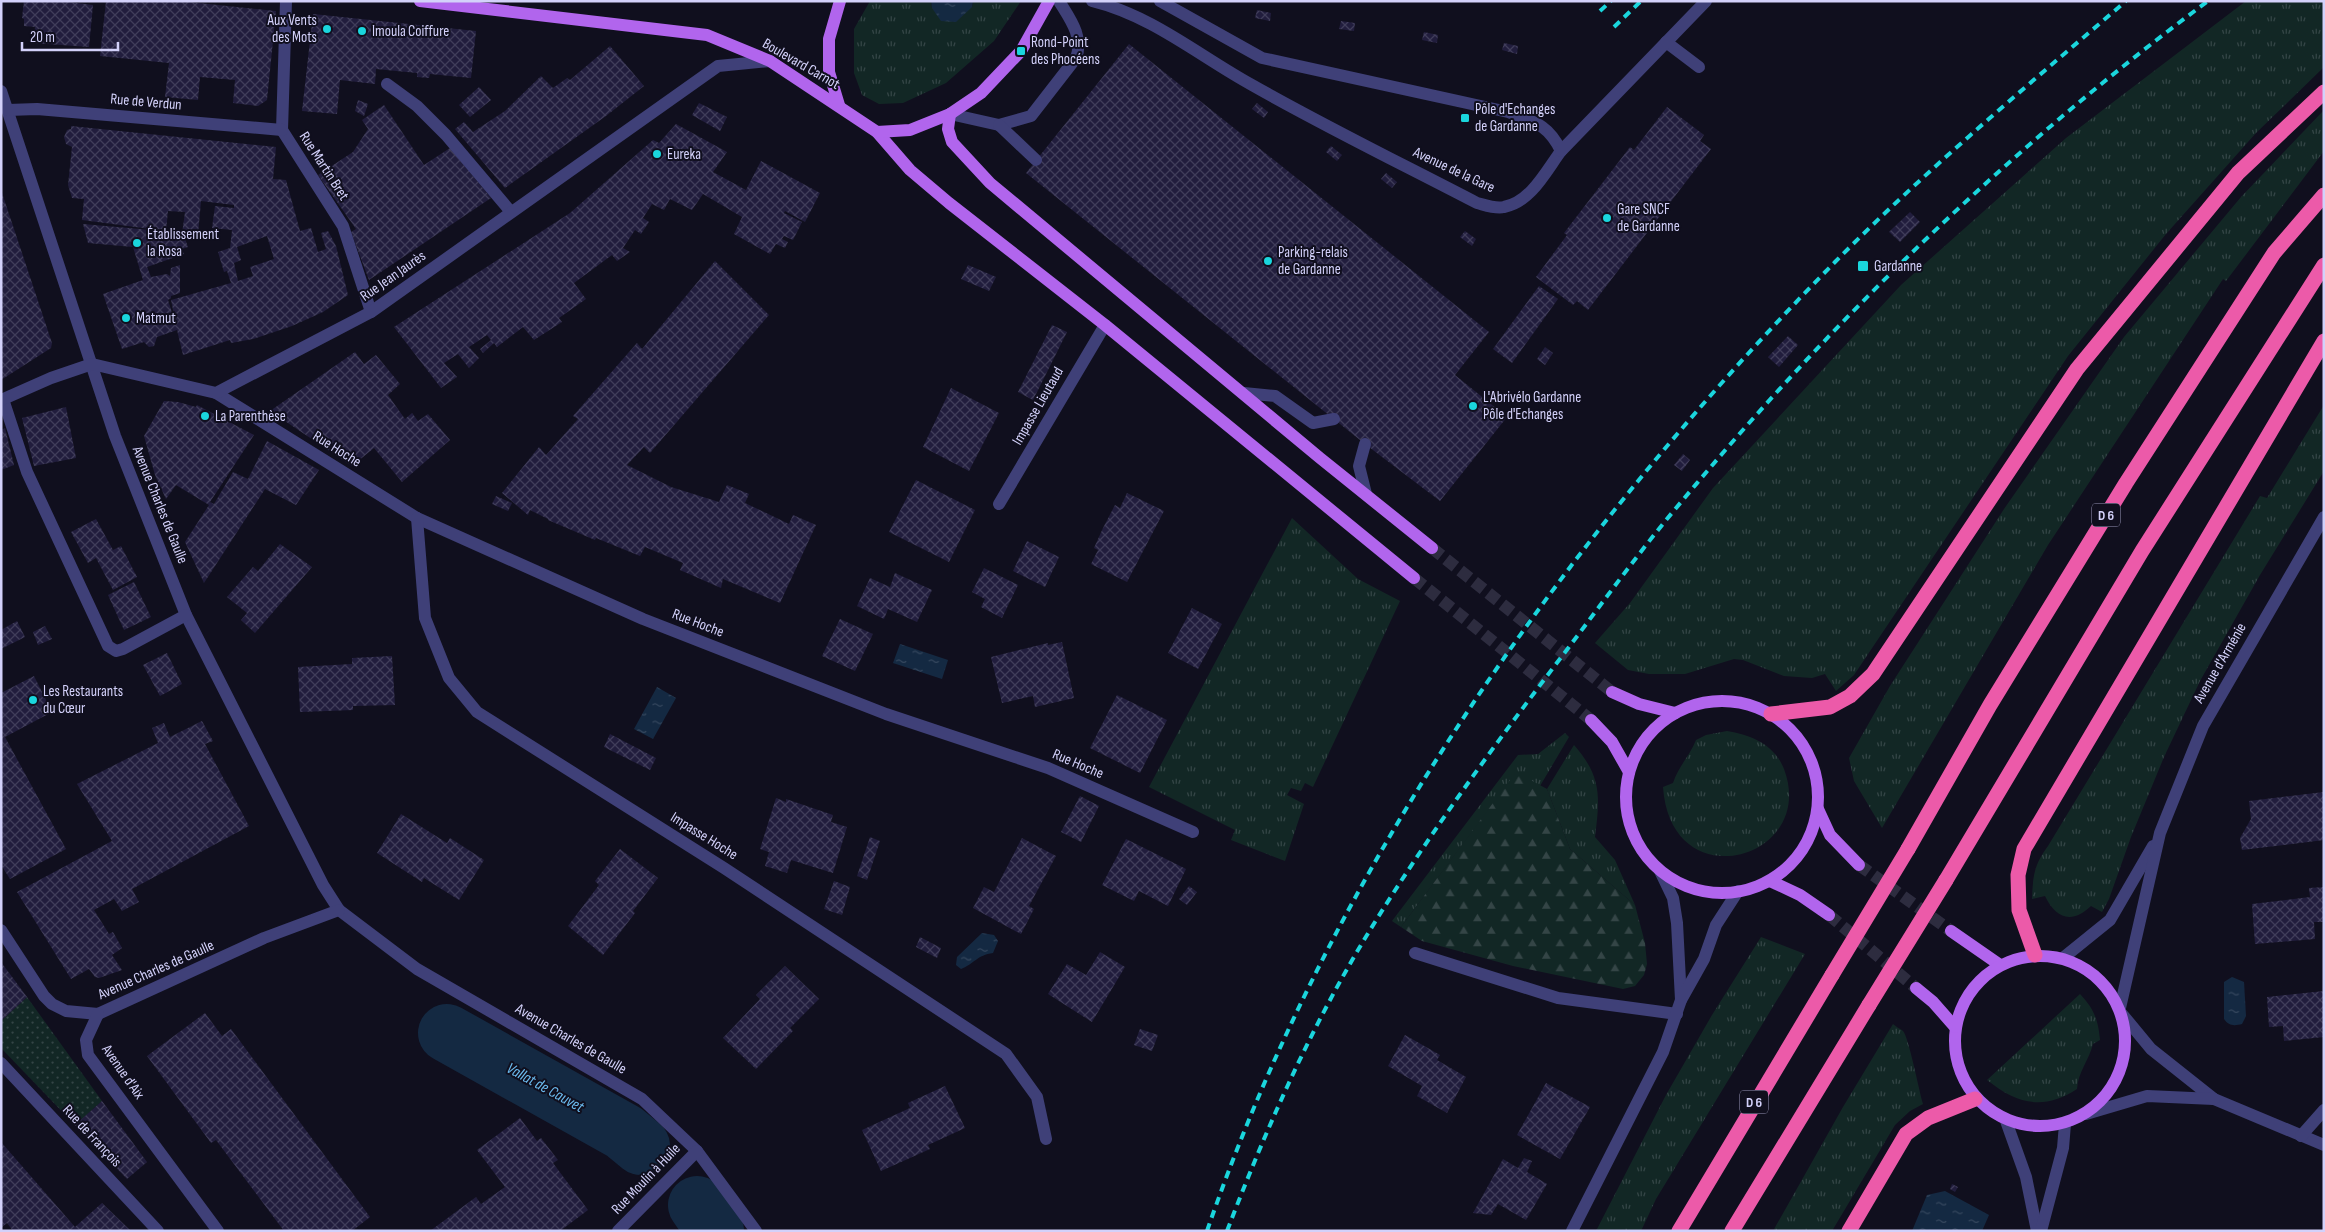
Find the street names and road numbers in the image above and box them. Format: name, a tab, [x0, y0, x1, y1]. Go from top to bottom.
street label: Boulevard Carnot	[759, 34, 843, 94]
street label: Rue de Verdun	[109, 89, 183, 115]
street label: Rue Martin Bret	[295, 128, 354, 204]
street label: Avenue de la Gare	[1409, 142, 1498, 197]
street label: Rue Jean Jaurès	[356, 246, 430, 306]
street label: Impasse Lieutaud	[1008, 364, 1068, 448]
street label: Rue Hoche	[309, 427, 365, 471]
street label: Avenue Charles de Gaulle	[127, 442, 192, 567]
road number: D 6	[2092, 504, 2120, 526]
street label: Rue Hoche	[669, 604, 727, 642]
street label: Avenue d'Arménie	[2189, 619, 2251, 707]
street label: Rue Hoche	[1049, 745, 1107, 783]
street label: Impasse Hoche	[667, 808, 741, 864]
street label: Avenue Charles de Gaulle	[94, 936, 217, 1005]
street label: Avenue Charles de Gaulle	[511, 999, 630, 1079]
street label: Avenue d'Aix	[97, 1040, 149, 1103]
road number: D 6	[1740, 1090, 1768, 1114]
street label: Rue de François	[58, 1101, 126, 1171]
street label: Rue Moulin à Huile	[607, 1140, 685, 1218]

